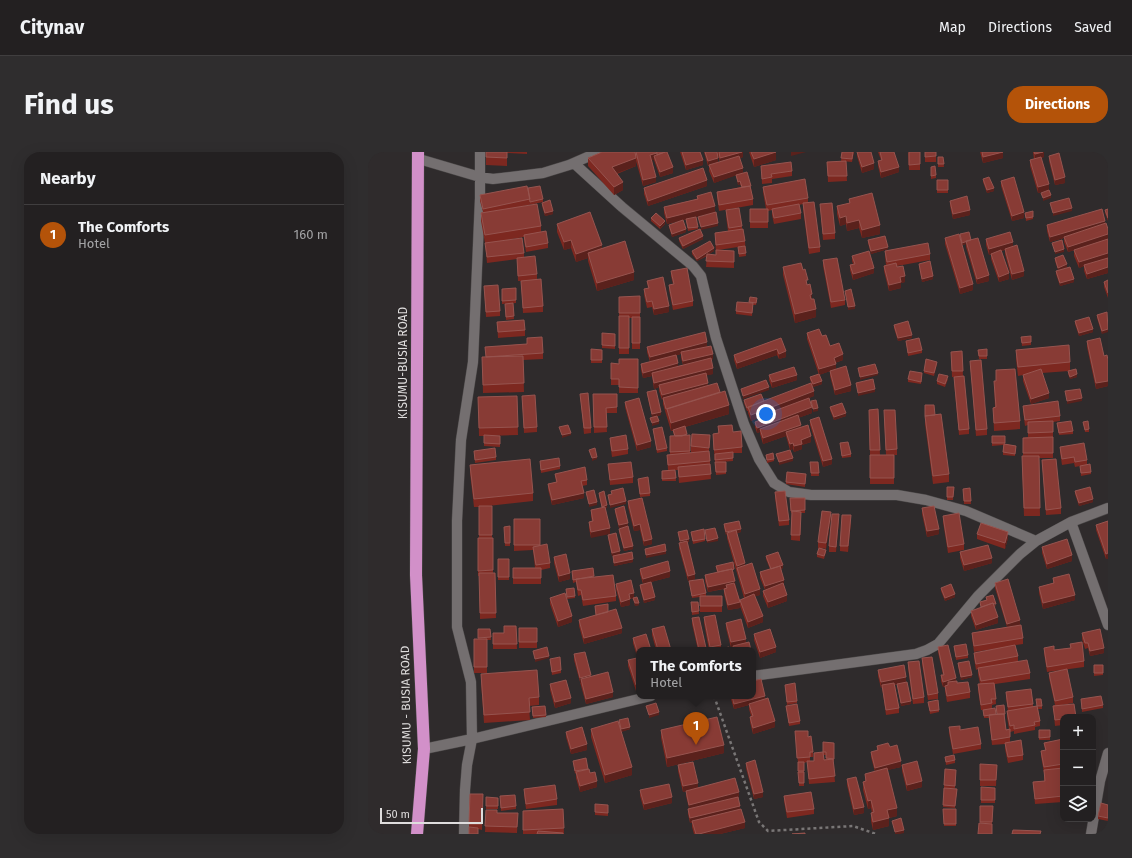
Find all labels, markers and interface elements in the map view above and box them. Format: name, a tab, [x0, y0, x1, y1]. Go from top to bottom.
text: Citynav	[20, 16, 84, 39]
text: Map	[939, 19, 966, 36]
text: Directions	[988, 19, 1052, 36]
text: Saved	[1074, 19, 1112, 36]
button: Directions	[1007, 86, 1108, 123]
text: Find us	[24, 88, 114, 121]
text: Nearby	[40, 168, 95, 189]
text: The Comforts	[78, 218, 169, 236]
text: 1	[50, 227, 56, 242]
text: 160 m	[294, 227, 328, 242]
text: Hotel	[78, 236, 110, 251]
street label: KISUMU-BUSIA ROAD	[396, 307, 410, 419]
your location	[756, 404, 776, 424]
street label: KISUMU - BUSIA ROAD	[398, 645, 414, 765]
popup	[636, 647, 756, 699]
text: The Comforts	[650, 657, 742, 675]
text: Hotel	[650, 675, 682, 690]
pin: 1	[683, 712, 709, 745]
map controls	[1060, 714, 1096, 822]
button: +	[1060, 714, 1096, 750]
button: −	[1060, 750, 1096, 786]
button: layers	[1060, 786, 1096, 822]
scale bar	[380, 806, 483, 825]
text: 50 m	[386, 808, 410, 821]

